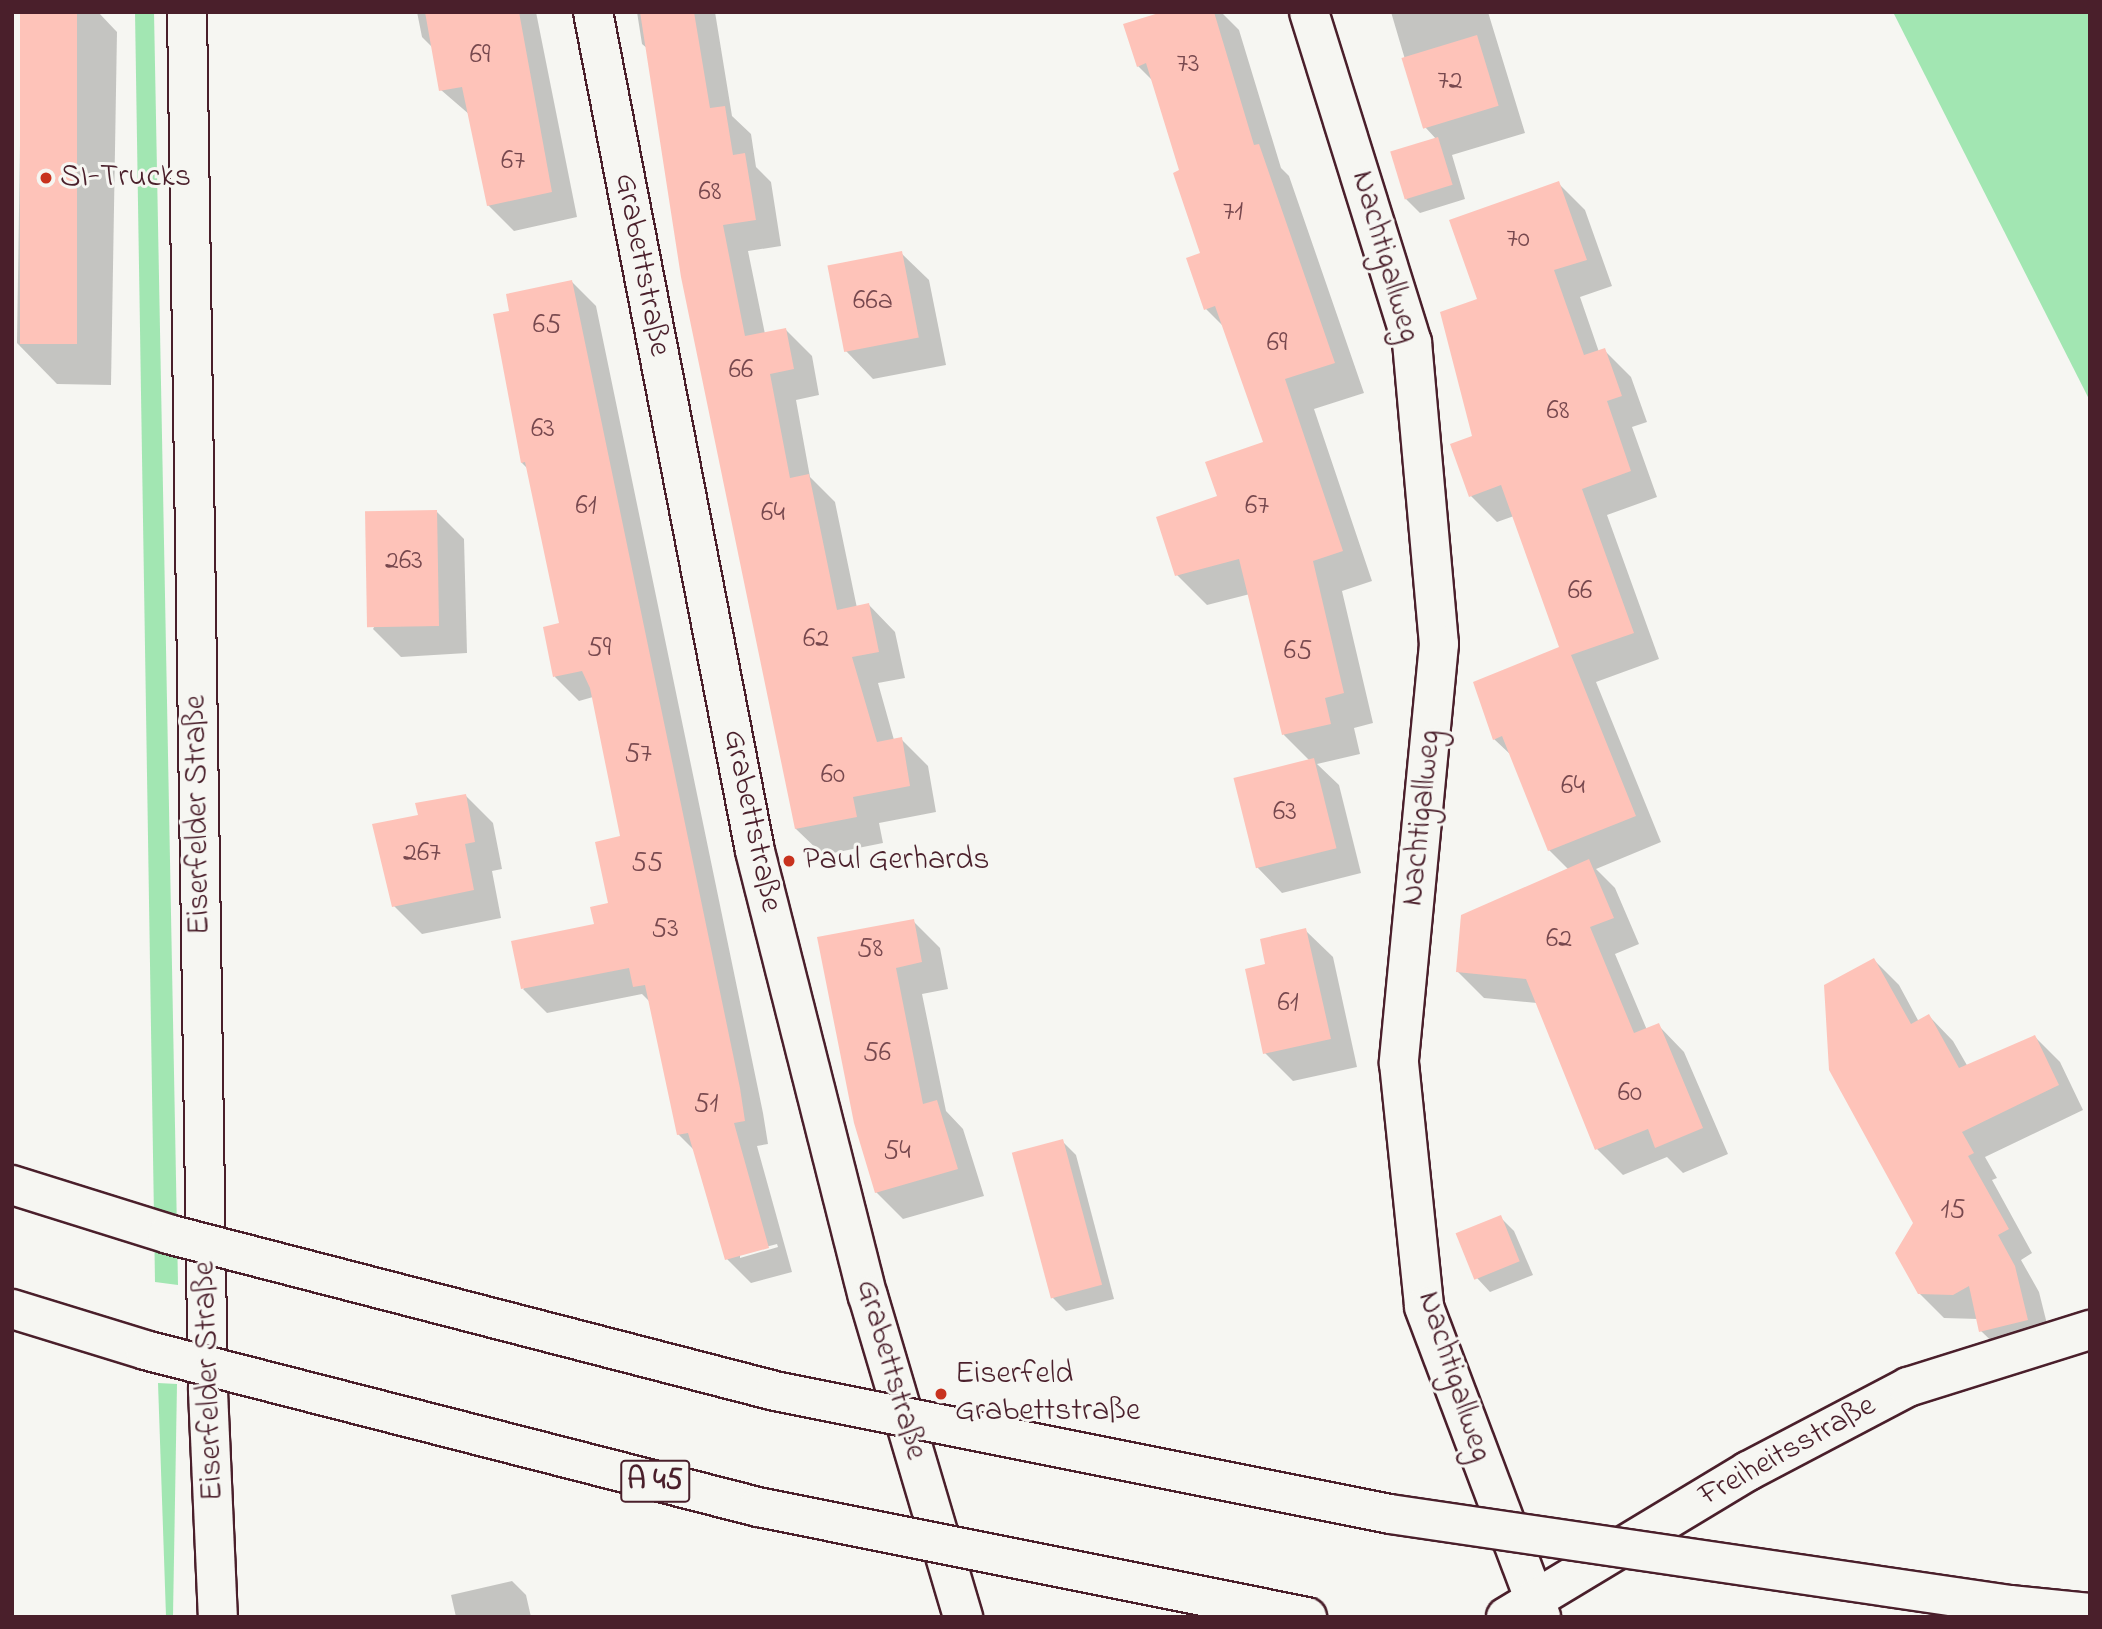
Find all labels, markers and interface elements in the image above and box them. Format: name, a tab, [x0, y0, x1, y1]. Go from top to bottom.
house number: 69	[470, 39, 490, 73]
house number: 73	[1176, 48, 1200, 82]
house number: 72	[1437, 65, 1463, 99]
house number: 67	[501, 145, 525, 179]
place label: SI-Trucks	[60, 159, 191, 197]
street label: Nachtigallweg	[1341, 167, 1427, 347]
marker: SI-Trucks	[38, 170, 54, 186]
street label: Grabettstraße	[604, 170, 678, 360]
house number: 68	[699, 176, 721, 210]
house number: 71	[1223, 196, 1243, 230]
house number: 70	[1506, 223, 1530, 257]
house number: 66a	[853, 285, 893, 319]
house number: 65	[533, 309, 561, 343]
house number: 69	[1267, 327, 1287, 361]
house number: 66	[729, 354, 753, 388]
house number: 68	[1547, 395, 1569, 429]
house number: 63	[531, 413, 555, 447]
house number: 61	[575, 490, 597, 524]
house number: 67	[1245, 490, 1269, 524]
house number: 64	[761, 497, 785, 531]
house number: 263	[385, 545, 423, 579]
house number: 66	[1568, 575, 1592, 609]
house number: 62	[803, 623, 829, 657]
house number: 59	[587, 632, 611, 666]
house number: 65	[1284, 635, 1312, 669]
street label: Eiserfelder Straße	[178, 695, 220, 935]
street label: Grabettstraße	[713, 726, 789, 916]
street label: Nachtigallweg	[1395, 728, 1451, 908]
house number: 57	[624, 738, 652, 772]
house number: 60	[821, 759, 845, 793]
house number: 64	[1561, 770, 1585, 804]
house number: 63	[1273, 796, 1297, 830]
house number: 267	[403, 837, 441, 871]
place label: Paul Gerhards	[803, 842, 989, 880]
house number: 55	[631, 847, 663, 881]
marker: Paul Gerhards	[781, 853, 797, 869]
house number: 53	[651, 913, 679, 947]
house number: 62	[1546, 923, 1572, 957]
house number: 58	[857, 933, 883, 967]
house number: 61	[1277, 987, 1299, 1021]
house number: 56	[863, 1037, 891, 1071]
house number: 60	[1618, 1077, 1642, 1111]
house number: 51	[694, 1088, 718, 1122]
house number: 54	[883, 1135, 911, 1169]
house number: 15	[1941, 1194, 1965, 1228]
street label: Eiserfelder Straße	[187, 1260, 233, 1502]
street label: Grabettstraße	[846, 1276, 934, 1464]
street label: Nachtigallweg	[1407, 1287, 1499, 1467]
place label: Eiserfeld Grabettstraße	[955, 1357, 1140, 1432]
marker: Eiserfeld Grabettstraße	[933, 1386, 949, 1402]
street label: Freiheitsstraße	[1693, 1388, 1883, 1516]
road number: A 45	[620, 1455, 690, 1508]

